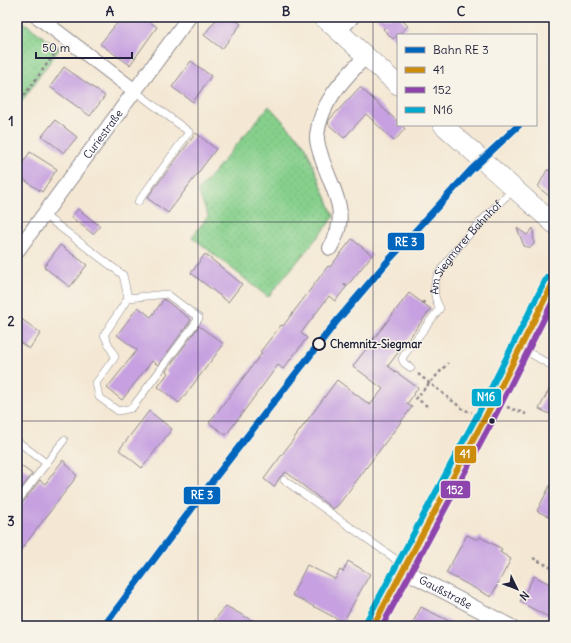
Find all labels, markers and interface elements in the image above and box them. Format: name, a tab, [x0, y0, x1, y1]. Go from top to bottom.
text: A	[106, 3, 115, 20]
text: B	[282, 3, 291, 20]
text: C	[457, 3, 466, 20]
scale bar	[36, 34, 132, 60]
legend	[397, 34, 537, 126]
text: 50 m	[42, 40, 71, 55]
text: Bahn RE 3	[433, 42, 489, 57]
text: 41	[433, 62, 445, 77]
text: 152	[433, 82, 452, 97]
text: N16	[433, 102, 453, 117]
street label: Curiestraße	[80, 107, 126, 162]
text: 1	[8, 113, 14, 130]
street label: Am Siegmarer Bahnhof	[427, 197, 505, 295]
line badge: RE 3	[387, 232, 425, 251]
text: RE 3	[395, 235, 417, 249]
text: 2	[7, 313, 15, 330]
marker: Chemnitz-Siegmar	[312, 337, 326, 351]
place label: Chemnitz-Siegmar	[330, 337, 423, 352]
line badge: N16	[471, 388, 502, 407]
text: N16	[477, 390, 495, 404]
unlabelled marker	[487, 416, 497, 426]
line badge: 41	[454, 445, 477, 464]
text: 41	[460, 447, 470, 461]
line badge: 152	[440, 480, 471, 499]
text: 152	[447, 483, 463, 497]
line badge: RE 3	[183, 486, 221, 505]
text: RE 3	[191, 488, 213, 502]
text: 3	[7, 513, 15, 530]
north arrow	[497, 569, 537, 609]
street label: Gaußstraße	[417, 573, 474, 612]
text: N	[517, 588, 532, 603]

